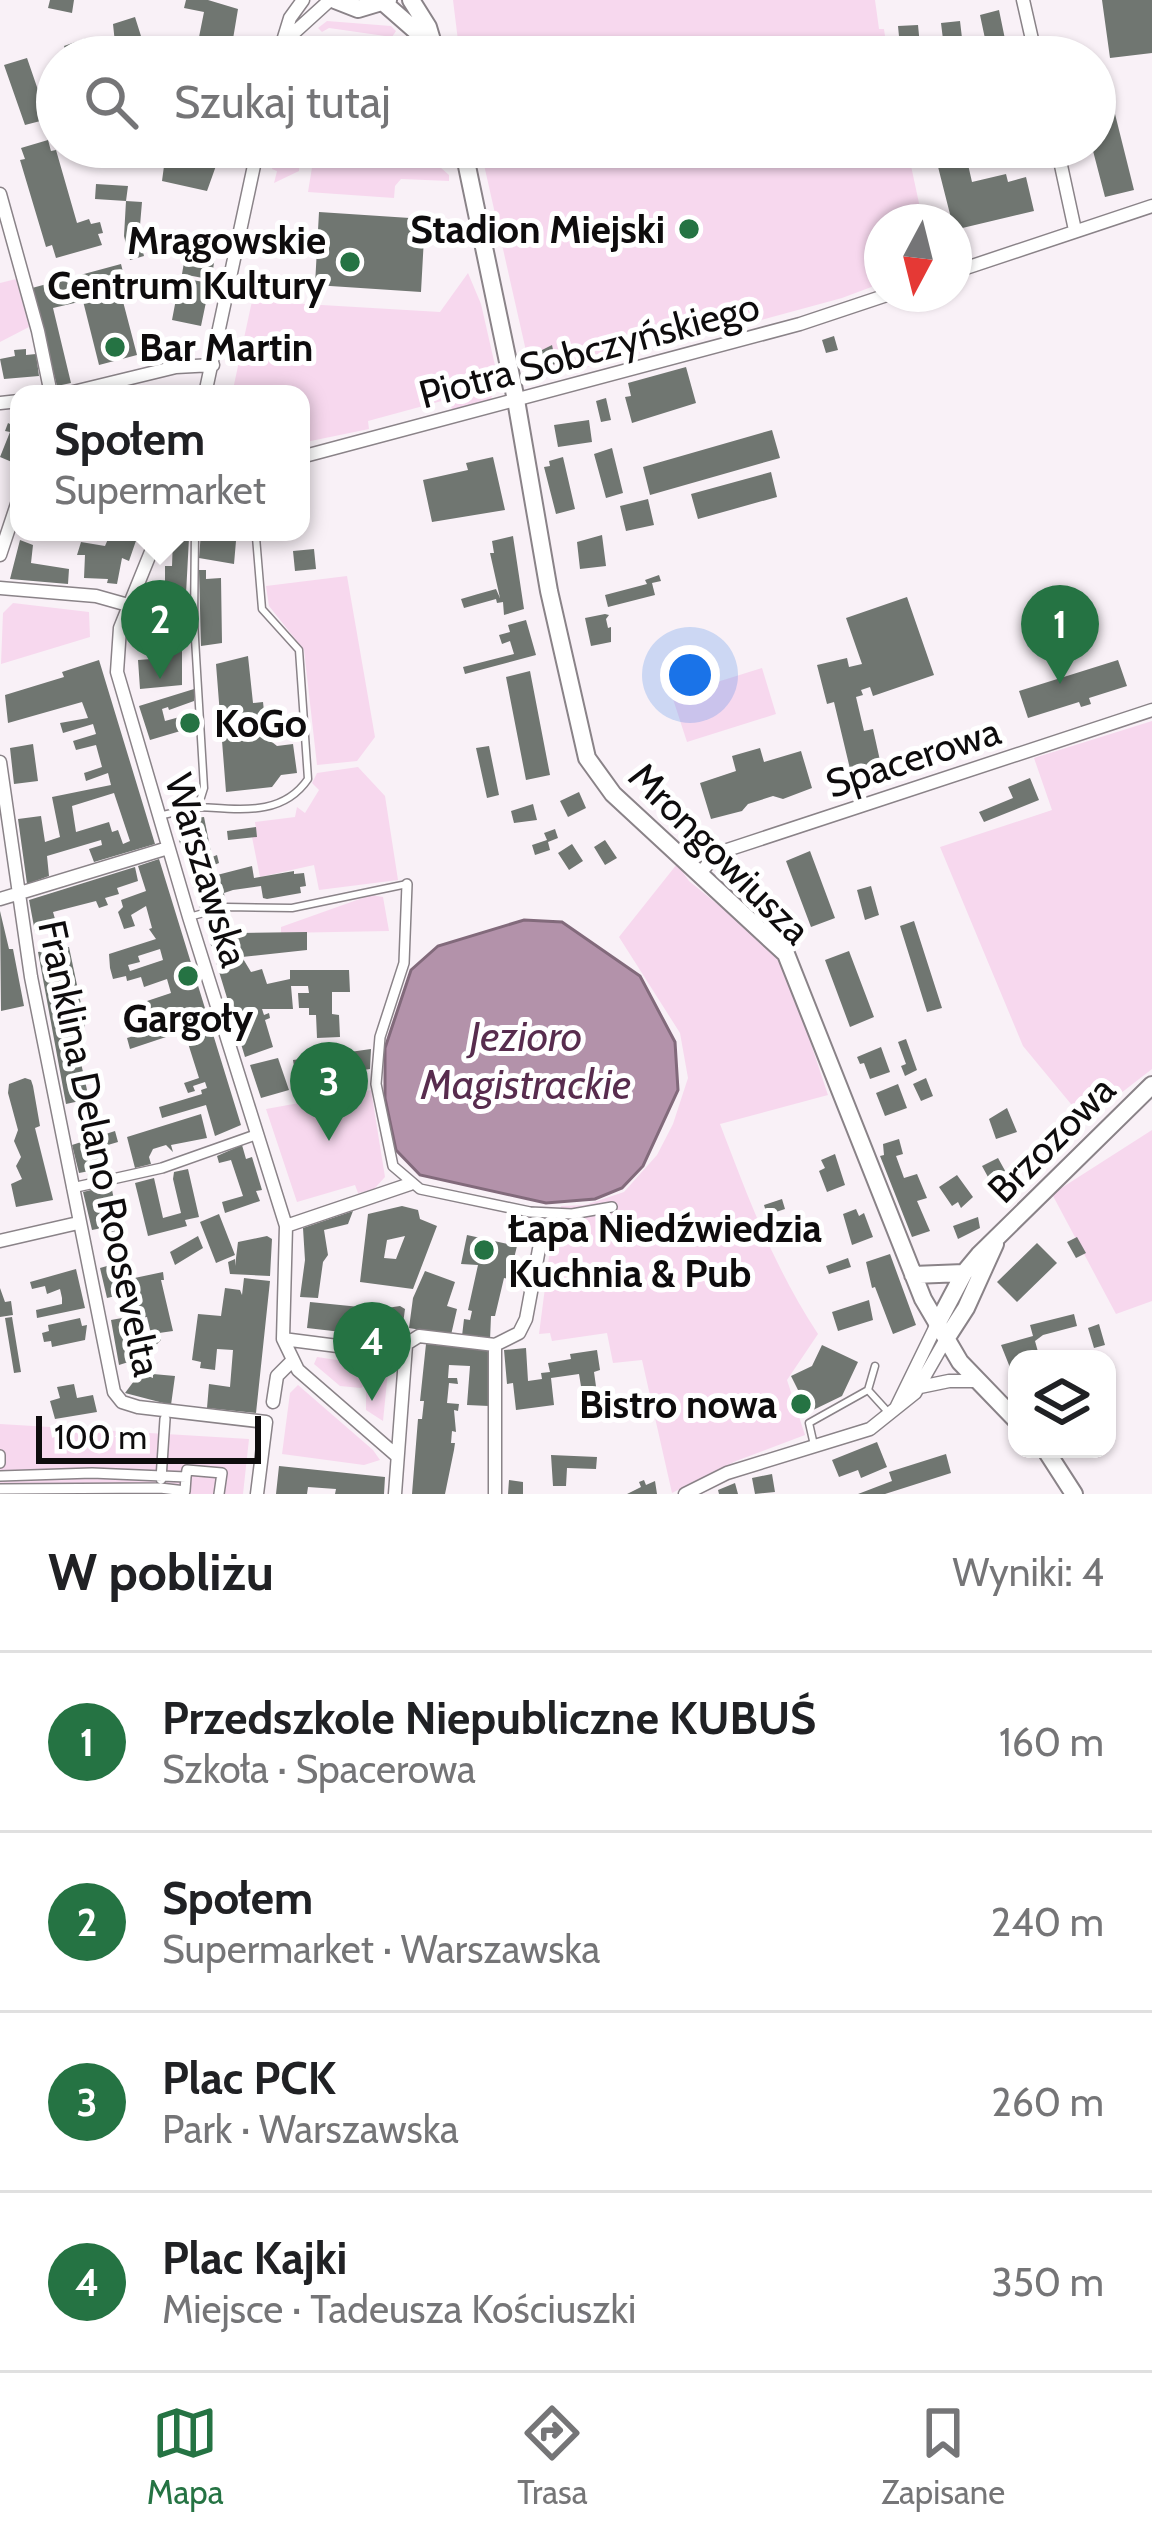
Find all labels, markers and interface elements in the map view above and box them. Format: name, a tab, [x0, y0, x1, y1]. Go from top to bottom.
search box	[36, 36, 1116, 168]
icon: search	[78, 69, 144, 135]
text: Szukaj tutaj	[174, 75, 391, 129]
north arrow	[864, 204, 972, 312]
place label: Stadion Miejski	[410, 205, 665, 253]
place label: Mrągowskie Centrum Kultury	[47, 216, 326, 309]
marker: Stadion Miejski	[676, 216, 702, 242]
marker: Mrągowskie Centrum Kultury	[337, 249, 363, 275]
street label: Piotra Sobczyńskiego	[414, 281, 764, 419]
place label: Bar Martin	[139, 323, 313, 371]
marker: Bar Martin	[102, 334, 128, 360]
popup	[10, 385, 310, 541]
text: Społem	[54, 412, 205, 466]
text: Supermarket	[54, 466, 266, 514]
pin: 2	[121, 580, 199, 679]
pin: 1	[1021, 585, 1099, 684]
your location	[660, 645, 720, 705]
place label: KoGo	[214, 699, 307, 747]
street label: Spacerowa	[820, 706, 1006, 808]
marker: KoGo	[177, 710, 203, 736]
street label: Mrongowiusza	[619, 752, 821, 954]
street label: Warszawska	[155, 768, 259, 973]
street label: Franklina Delano Roosevelta	[28, 916, 172, 1381]
marker: Gargoły	[175, 963, 201, 989]
place label: Gargoły	[123, 994, 253, 1042]
water label: Jezioro Magistrackie	[420, 1010, 631, 1110]
pin: 3	[290, 1042, 368, 1141]
street label: Brzozowa	[977, 1065, 1125, 1213]
place label: Łapa Niedźwiedzia Kuchnia & Pub	[508, 1204, 822, 1297]
marker: Łapa Niedźwiedzia Kuchnia & Pub	[471, 1237, 497, 1263]
pin: 4	[333, 1302, 411, 1401]
map controls	[1008, 1350, 1116, 1458]
button: layers	[1008, 1350, 1116, 1458]
place label: Bistro nowa	[579, 1380, 777, 1428]
marker: Bistro nowa	[788, 1391, 814, 1417]
scale bar	[36, 1410, 261, 1463]
text: 100 m	[54, 1417, 147, 1457]
text: W pobliżu	[48, 1541, 274, 1603]
text: Wyniki: 4	[952, 1548, 1104, 1596]
text: Przedszkole Niepubliczne KUBUŚ	[162, 1691, 816, 1745]
text: 1	[80, 1718, 94, 1766]
text: 160 m	[999, 1718, 1104, 1766]
text: Szkoła · Spacerowa	[162, 1745, 476, 1793]
text: Społem	[162, 1871, 313, 1925]
text: 2	[77, 1898, 97, 1946]
text: 240 m	[991, 1898, 1104, 1946]
text: Supermarket · Warszawska	[162, 1925, 600, 1973]
text: Plac PCK	[162, 2051, 336, 2105]
text: 3	[76, 2078, 98, 2126]
text: 260 m	[991, 2078, 1104, 2126]
text: Park · Warszawska	[162, 2105, 459, 2153]
text: Plac Kajki	[162, 2231, 347, 2285]
text: 4	[75, 2258, 99, 2306]
text: 350 m	[992, 2258, 1104, 2306]
text: Miejsce · Tadeusza Kościuszki	[162, 2285, 636, 2333]
tab: Mapa	[147, 2400, 224, 2512]
tab: Trasa	[517, 2400, 588, 2512]
tab: Zapisane	[881, 2400, 1005, 2512]

